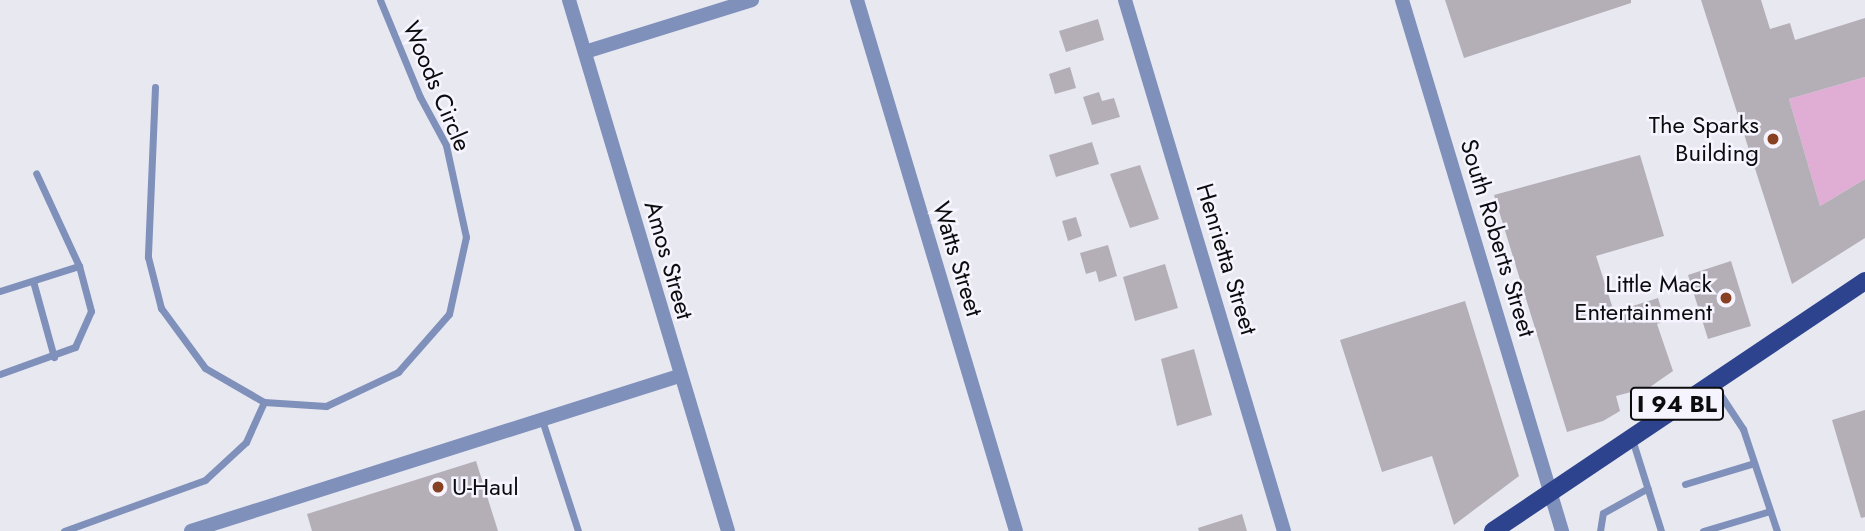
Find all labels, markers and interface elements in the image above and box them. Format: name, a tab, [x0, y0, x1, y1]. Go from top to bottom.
street label: Woods Circle	[397, 17, 477, 155]
place label: The Sparks Building	[1649, 111, 1759, 167]
marker: The Sparks Building	[1765, 131, 1781, 147]
street label: South Roberts Street	[1454, 136, 1542, 340]
street label: Henrietta Street	[1190, 180, 1264, 338]
street label: Amos Street	[638, 197, 700, 323]
street label: Watts Street	[927, 198, 989, 320]
place label: Little Mack Entertainment	[1574, 270, 1712, 326]
marker: Little Mack Entertainment	[1718, 290, 1734, 306]
road number: I 94 BL	[1630, 384, 1724, 424]
place label: U-Haul	[452, 473, 519, 501]
marker: U-Haul	[430, 479, 446, 495]

